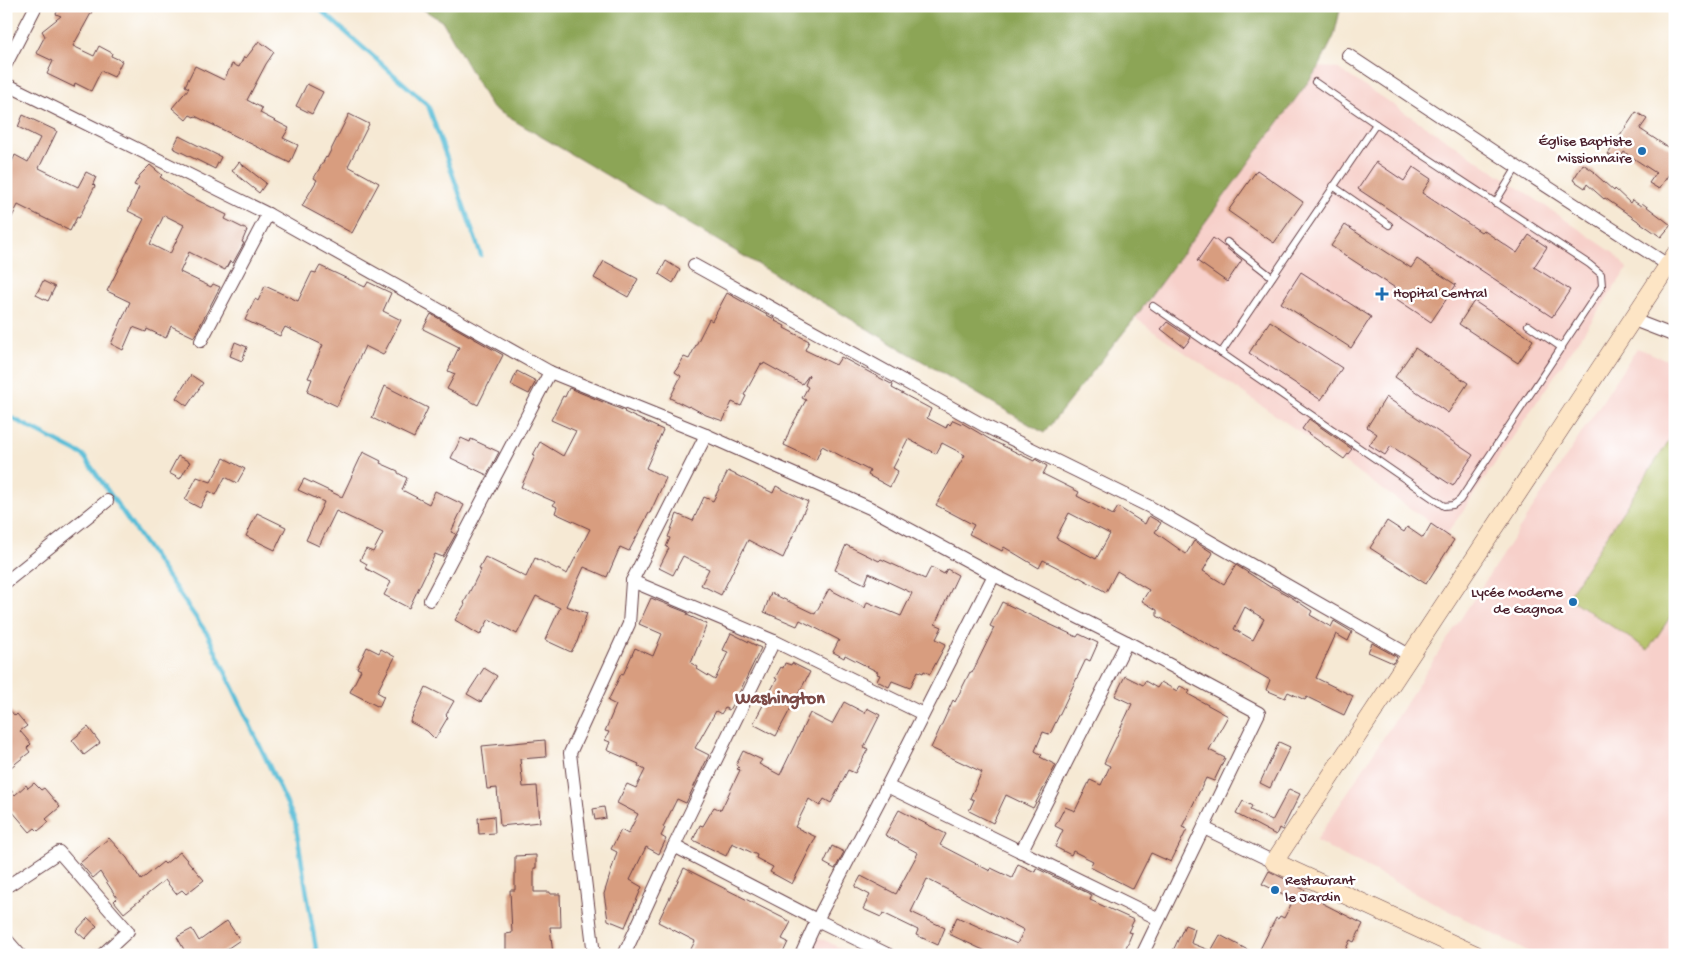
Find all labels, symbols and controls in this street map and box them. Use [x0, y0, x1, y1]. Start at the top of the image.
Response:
place label: Église Baptiste Missionnaire [1539, 133, 1632, 168]
marker: Église Baptiste Missionnaire [1636, 145, 1648, 157]
place label: Hopital Central [1393, 285, 1487, 303]
marker: Hopital Central [1375, 287, 1389, 301]
place label: Lycée Moderne de Gagnoa [1471, 584, 1564, 619]
marker: Lycée Moderne de Gagnoa [1567, 596, 1579, 608]
district label: Washington [734, 689, 825, 710]
place label: Restaurant le Jardin [1285, 872, 1356, 907]
marker: Restaurant le Jardin [1269, 884, 1281, 896]

